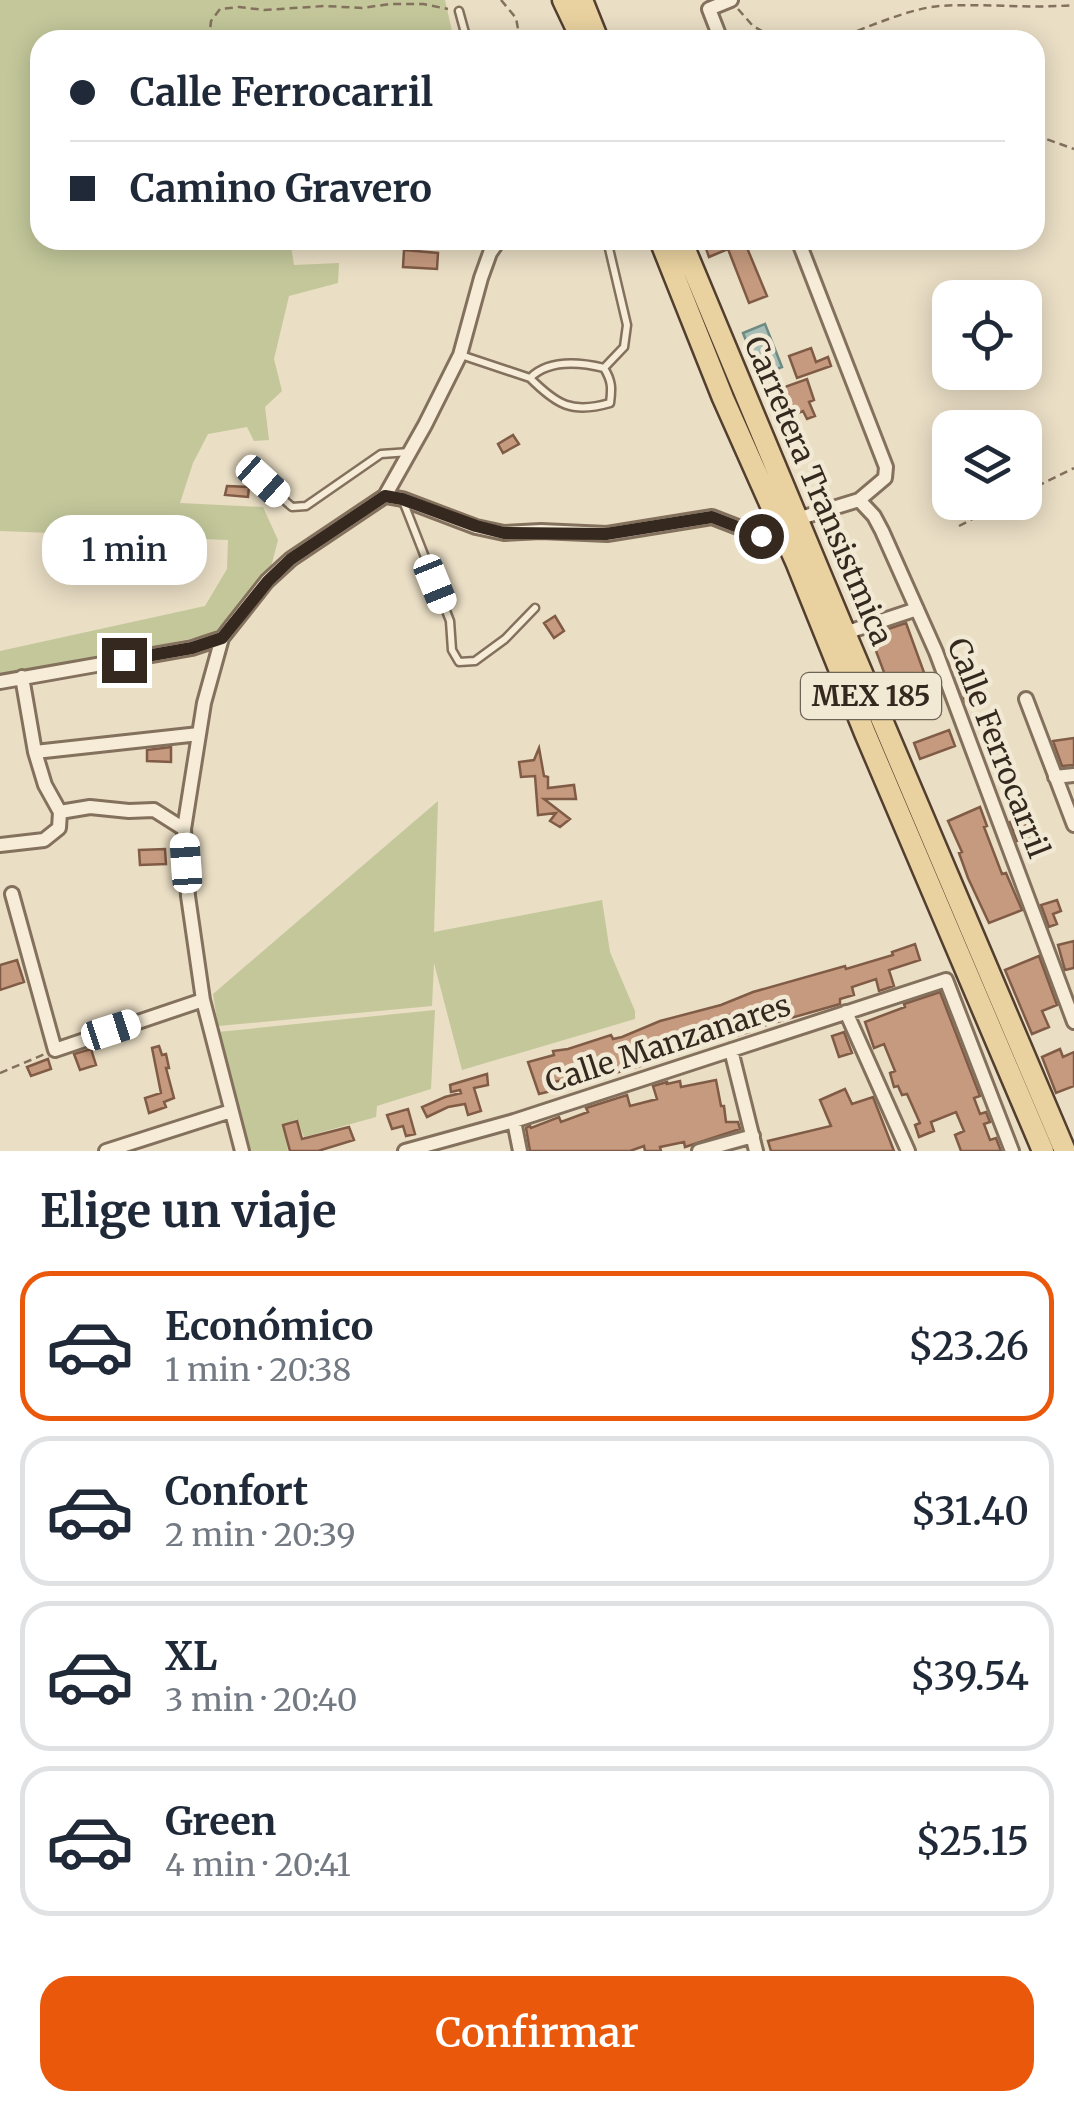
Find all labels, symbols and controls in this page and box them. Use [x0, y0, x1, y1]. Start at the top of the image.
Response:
text: Calle Ferrocarril [130, 69, 433, 116]
text: Camino Gravero [130, 165, 432, 212]
map controls [932, 280, 1042, 520]
button: locate [932, 280, 1042, 390]
street label: Carretera Transistmica [736, 330, 901, 651]
button: layers [932, 410, 1042, 520]
car [231, 450, 295, 512]
route start [739, 514, 784, 559]
callout: 1 min [42, 515, 206, 585]
text: 1 min [81, 530, 168, 570]
car [410, 551, 460, 617]
street label: Calle Ferrocarril [940, 632, 1058, 863]
route end [102, 638, 147, 683]
road number: MEX 185 [801, 673, 941, 719]
car [169, 832, 203, 894]
street label: Calle Manzanares [540, 986, 795, 1101]
car [78, 1006, 144, 1054]
text: Elige un viaje [40, 1183, 336, 1239]
icon: car [45, 1301, 135, 1391]
text: Económico [165, 1303, 373, 1350]
text: $23.26 [908, 1323, 1029, 1370]
text: 1 min · 20:38 [165, 1350, 351, 1390]
icon: car [45, 1466, 135, 1556]
text: Confort [165, 1468, 308, 1515]
text: $31.40 [911, 1488, 1029, 1535]
text: 2 min · 20:39 [165, 1515, 356, 1555]
icon: car [45, 1631, 135, 1721]
text: XL [165, 1633, 217, 1680]
text: $39.54 [910, 1653, 1029, 1700]
text: 3 min · 20:40 [165, 1680, 358, 1720]
icon: car [45, 1796, 135, 1886]
text: Green [165, 1798, 276, 1845]
text: $25.15 [916, 1818, 1029, 1865]
text: 4 min · 20:41 [165, 1845, 351, 1885]
button: Confirmar [40, 1976, 1034, 2091]

